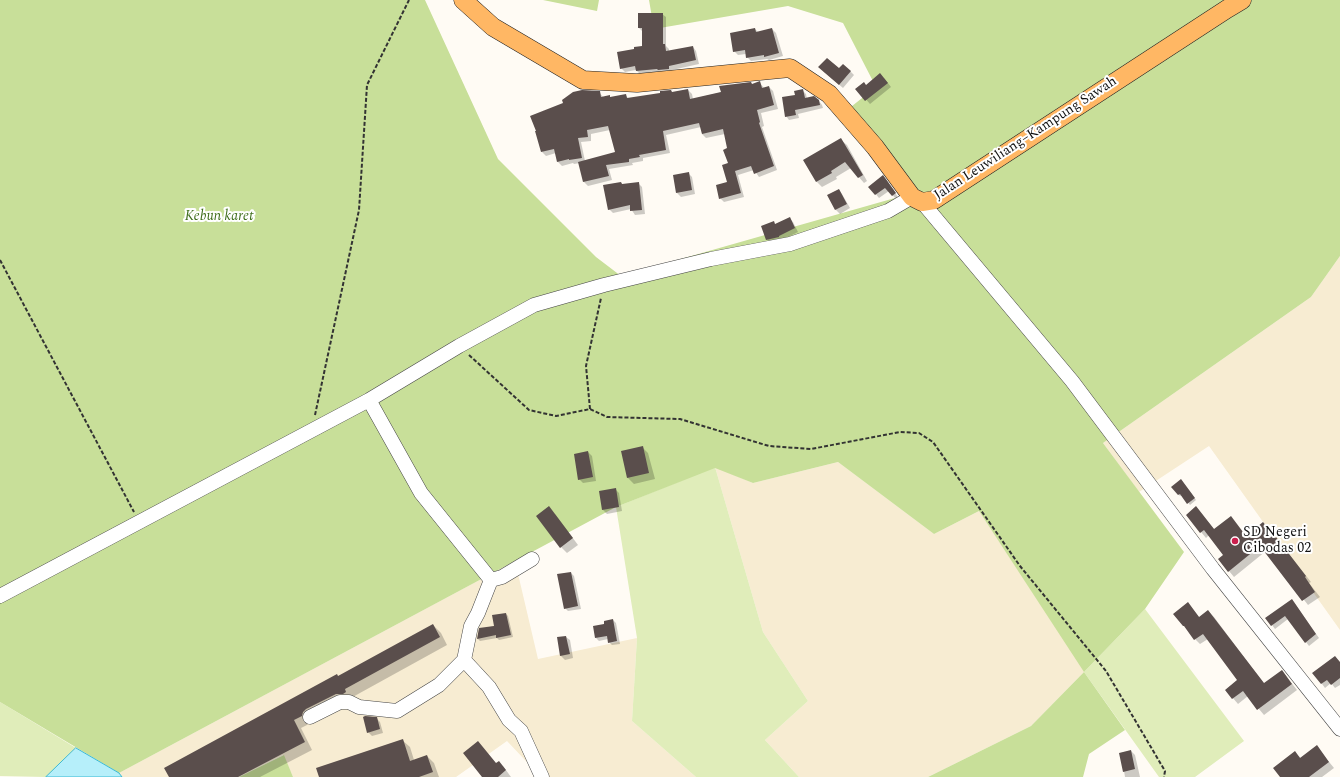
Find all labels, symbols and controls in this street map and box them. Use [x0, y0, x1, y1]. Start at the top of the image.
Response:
street label: Jalan Leuwiliang–Kampung Sawah [931, 74, 1121, 204]
park label: Kebun karet [185, 209, 253, 225]
place label: SD Negeri Cibodas 02 [1243, 525, 1311, 558]
marker: SD Negeri Cibodas 02 [1230, 536, 1240, 546]

